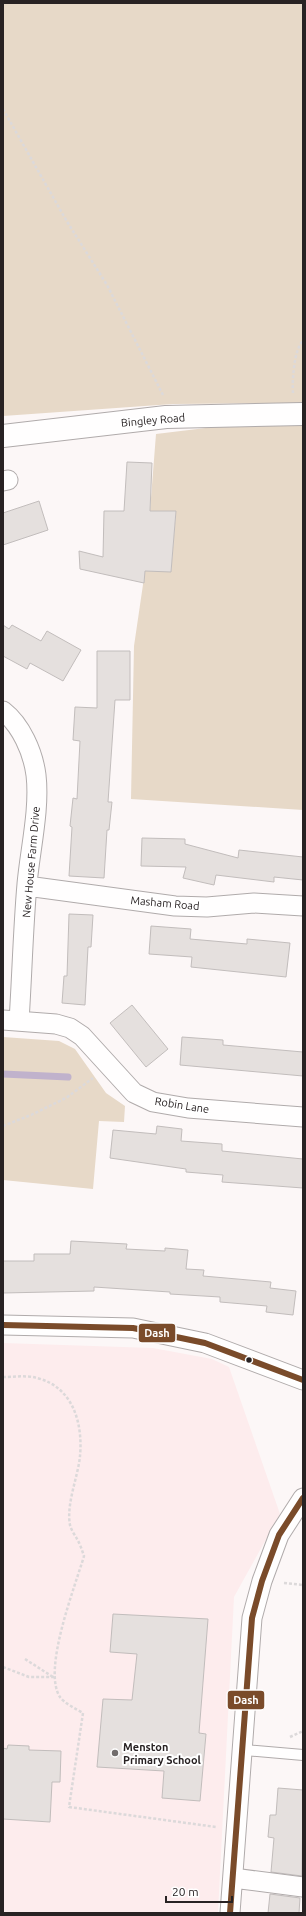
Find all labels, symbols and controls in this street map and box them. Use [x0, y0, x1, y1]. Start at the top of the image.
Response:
street label: Bingley Road [120, 411, 186, 429]
street label: New House Farm Drive [20, 806, 42, 918]
street label: Masham Road [130, 894, 200, 912]
street label: Robin Lane [154, 1095, 210, 1115]
line badge: Dash [138, 1323, 176, 1343]
text: Dash [144, 1327, 170, 1339]
unlabelled marker [244, 1355, 254, 1365]
line badge: Dash [227, 1690, 265, 1710]
text: Dash [233, 1694, 259, 1706]
place label: Menston Primary School [123, 1741, 202, 1766]
marker: Menston Primary School [110, 1748, 120, 1758]
scale bar [166, 1878, 232, 1904]
text: 20 m [172, 1885, 199, 1898]

